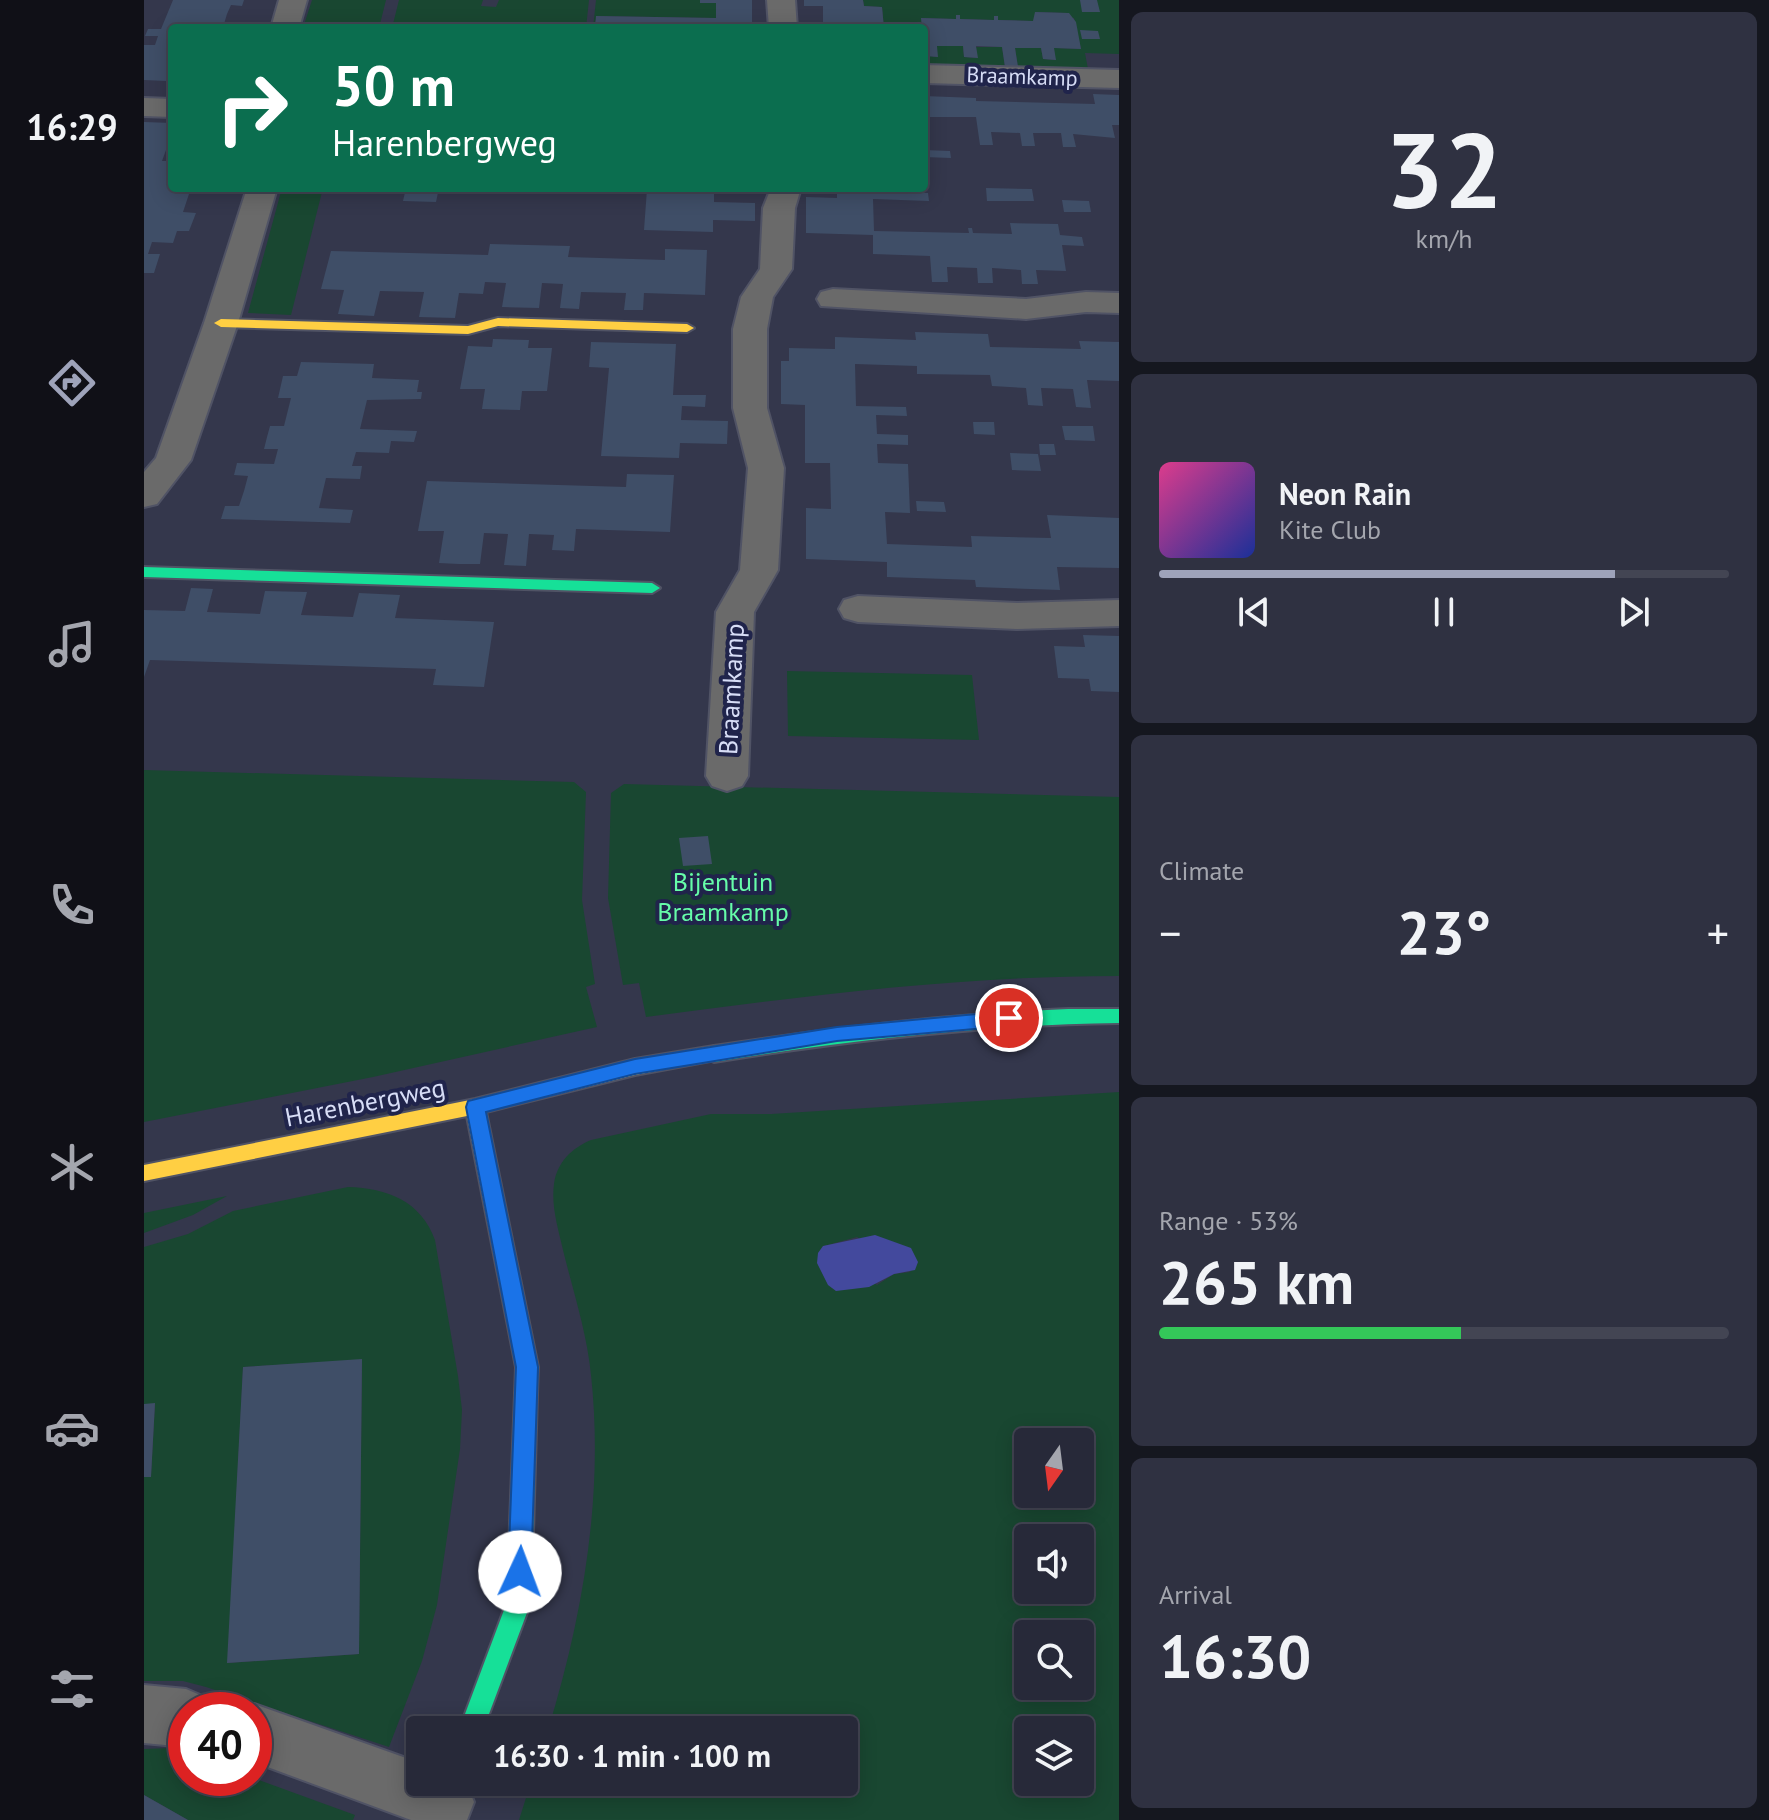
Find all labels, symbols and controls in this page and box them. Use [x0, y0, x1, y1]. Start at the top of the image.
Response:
text: 50 m [332, 49, 455, 121]
icon: right [200, 56, 304, 160]
street label: Braamkamp [966, 60, 1078, 92]
text: 32 [1385, 102, 1503, 237]
text: 16:29 [26, 103, 118, 150]
text: Harenbergweg [332, 119, 557, 166]
text: km/h [1416, 222, 1473, 255]
icon: directions [44, 355, 100, 411]
text: Neon Rain [1279, 474, 1411, 513]
text: Kite Club [1279, 513, 1381, 546]
icon: previous [1232, 590, 1276, 634]
icon: pause [1422, 590, 1466, 634]
icon: next [1612, 590, 1656, 634]
icon: music [44, 616, 100, 672]
street label: Braamkamp [711, 622, 751, 756]
text: Climate [1159, 854, 1244, 887]
park label: Bijentuin Braamkamp [657, 865, 789, 928]
icon: phone [44, 877, 100, 933]
text: 23° [1397, 893, 1491, 971]
text: − [1159, 904, 1181, 961]
text: + [1707, 904, 1729, 961]
pin [975, 984, 1043, 1052]
icon: arrive [987, 996, 1031, 1040]
street label: Harenbergweg [282, 1070, 448, 1134]
icon: climate [44, 1139, 100, 1195]
text: Range · 53% [1159, 1204, 1298, 1237]
text: 265 km [1159, 1243, 1354, 1321]
icon: car [44, 1400, 100, 1456]
north arrow [1014, 1428, 1094, 1508]
map controls [1014, 1428, 1094, 1796]
button: sound [1014, 1524, 1094, 1604]
position arrow [478, 1530, 562, 1614]
text: Arrival [1159, 1578, 1232, 1611]
text: 16:30 [1159, 1617, 1311, 1695]
button: search [1014, 1620, 1094, 1700]
icon: filters [44, 1661, 100, 1717]
speed limit sign: 40 [168, 1692, 272, 1796]
button: layers [1014, 1716, 1094, 1796]
text: 16:30 · 1 min · 100 m [493, 1736, 771, 1775]

